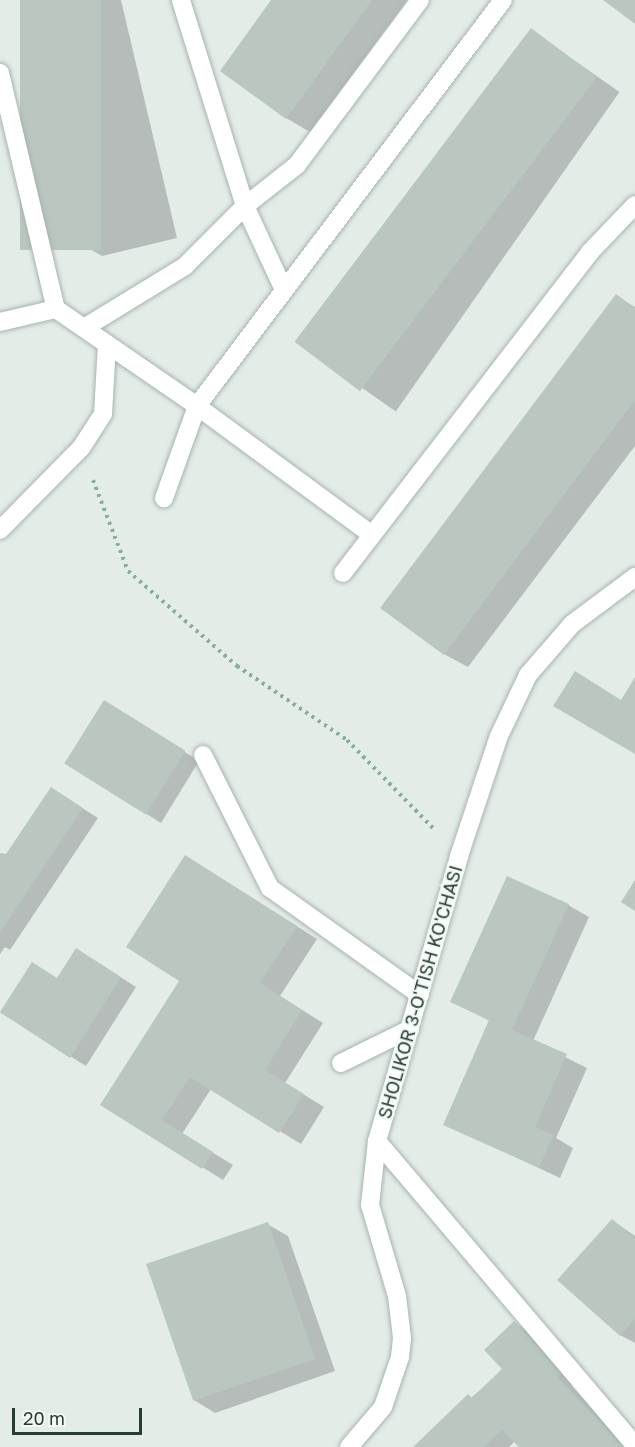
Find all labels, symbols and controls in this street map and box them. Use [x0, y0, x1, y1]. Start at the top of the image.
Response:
street label: SHOLIKOR 3-O'TISH KO'CHASI [373, 863, 467, 1121]
scale bar [15, 1396, 146, 1434]
text: 20 m [23, 1407, 65, 1429]

